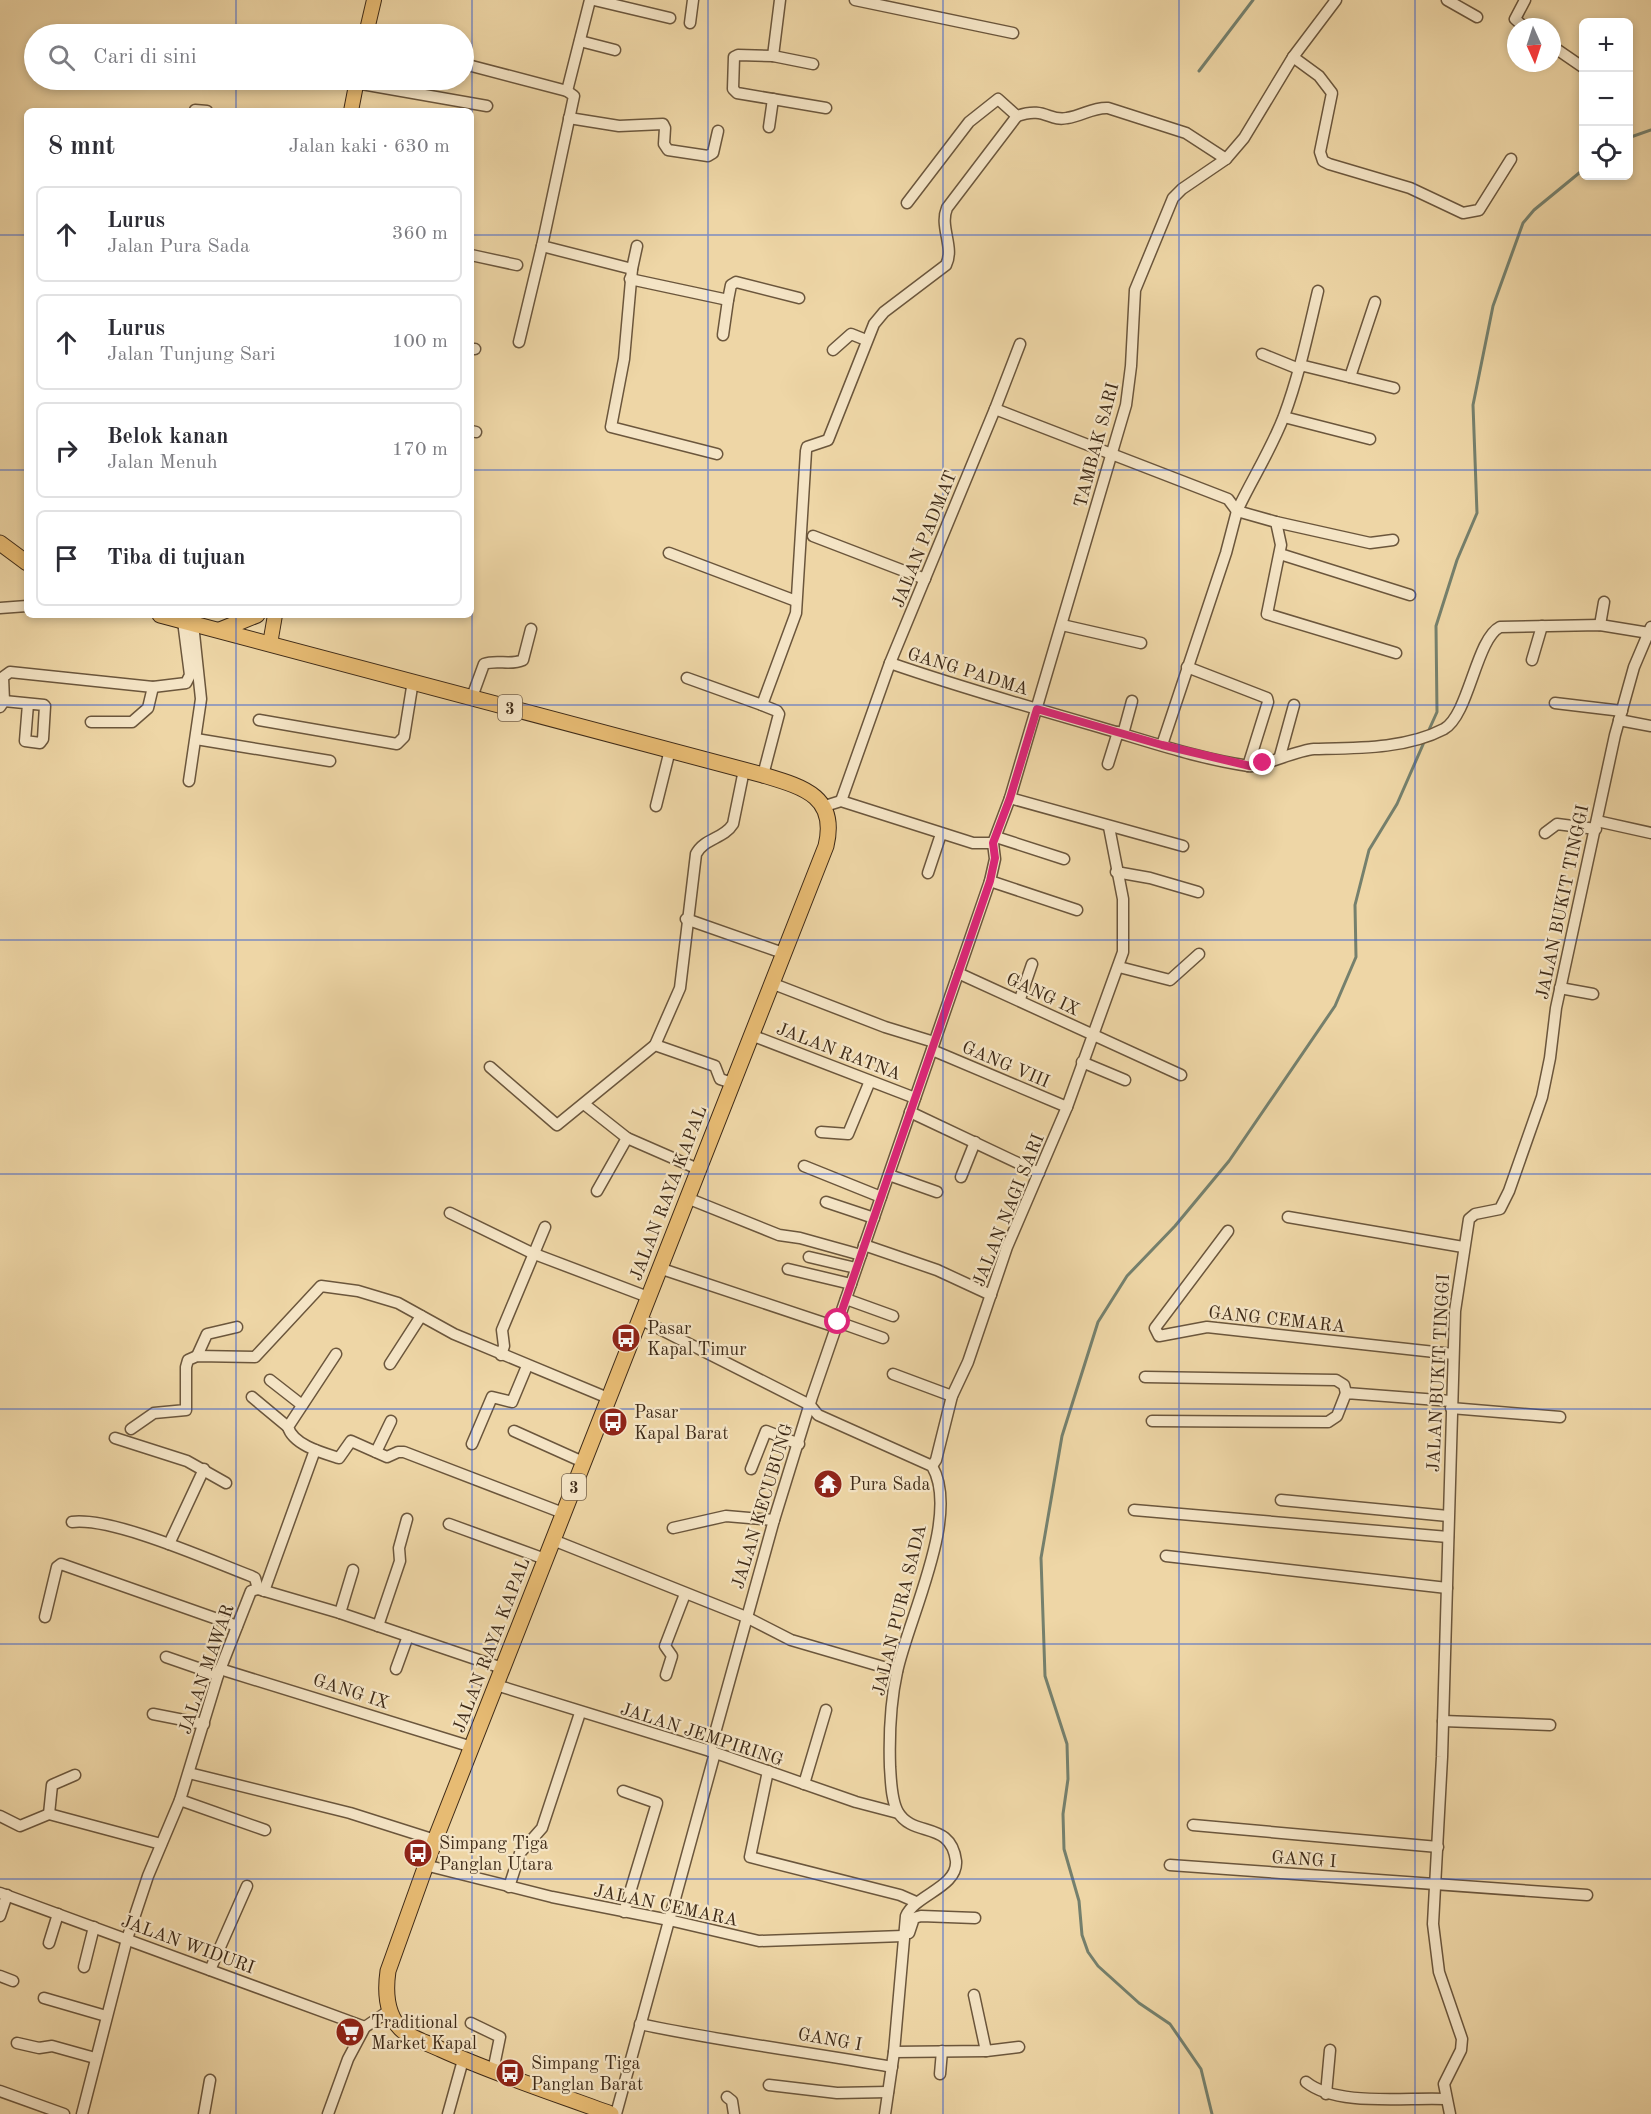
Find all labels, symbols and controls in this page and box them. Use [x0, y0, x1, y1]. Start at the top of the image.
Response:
north arrow [1507, 18, 1561, 72]
map controls [1579, 18, 1633, 180]
button: + [1579, 18, 1633, 72]
search box [24, 24, 474, 90]
icon: search [45, 41, 78, 74]
text: Cari di sini [93, 46, 197, 68]
button: − [1579, 72, 1633, 126]
button: locate [1579, 126, 1633, 180]
text: 8 mnt [48, 134, 115, 160]
text: Jalan kaki · 630 m [288, 137, 450, 157]
text: Lurus [107, 210, 165, 232]
icon: ahead [50, 218, 83, 251]
text: 360 m [392, 224, 448, 244]
text: Jalan Pura Sada [107, 237, 250, 257]
text: Lurus [107, 318, 165, 340]
icon: ahead [50, 326, 83, 359]
text: 100 m [392, 332, 448, 352]
text: Jalan Tunjung Sari [107, 345, 275, 365]
street label: TAMBAK SARI [1072, 381, 1122, 510]
text: Belok kanan [107, 426, 229, 448]
icon: right [50, 434, 83, 467]
text: 170 m [392, 440, 448, 460]
text: Jalan Menuh [107, 453, 218, 473]
street label: JALAN PADMAT [889, 468, 961, 610]
icon: arrive [50, 542, 83, 575]
text: Tiba di tujuan [107, 547, 245, 569]
street label: GANG PADMA [905, 645, 1031, 699]
road number: 3 [498, 695, 522, 721]
route end [1249, 749, 1275, 775]
street label: JALAN BUKIT TINGGI [1534, 803, 1592, 1001]
street label: GANG IX [1003, 970, 1082, 1020]
street label: JALAN RATNA [774, 1020, 904, 1084]
street label: GANG VIII [959, 1038, 1052, 1091]
street label: JALAN RAYA KAPAL [627, 1104, 711, 1283]
street label: JALAN NAGI SARI [970, 1132, 1048, 1289]
street label: JALAN BUKIT TINGGI [1425, 1273, 1453, 1473]
street label: GANG CEMARA [1207, 1304, 1347, 1336]
route start [824, 1308, 850, 1334]
place label: Pasar Kapal Timur [647, 1320, 747, 1359]
bus stop icon: Pasar Kapal Timur [610, 1322, 642, 1354]
place label: Pasar Kapal Barat [634, 1404, 729, 1443]
bus stop icon: Pasar Kapal Barat [597, 1406, 629, 1438]
street label: JALAN KECUBUNG [729, 1421, 797, 1591]
temple icon: Pura Sada [812, 1468, 844, 1500]
road number: 3 [562, 1474, 586, 1500]
place label: Pura Sada [849, 1476, 931, 1494]
street label: JALAN PURA SADA [870, 1523, 930, 1698]
street label: JALAN RAYA KAPAL [450, 1556, 534, 1735]
street label: JALAN MAWAR [176, 1602, 238, 1737]
street label: GANG IX [311, 1671, 391, 1713]
street label: JALAN JEMPIRING [618, 1700, 786, 1770]
place label: Simpang Tiga Panglan Utara [439, 1835, 553, 1874]
bus stop icon: Simpang Tiga Panglan Utara [402, 1837, 434, 1869]
street label: GANG I [1271, 1849, 1337, 1871]
street label: JALAN CEMARA [592, 1882, 740, 1930]
street label: JALAN WIDURI [119, 1912, 257, 1977]
place label: Traditional Market Kapal [371, 2014, 477, 2053]
supermarket icon: Traditional Market Kapal [334, 2016, 366, 2048]
street label: GANG I [796, 2025, 863, 2054]
place label: Simpang Tiga Panglan Barat [531, 2055, 643, 2094]
bus stop icon: Simpang Tiga Panglan Barat [494, 2057, 526, 2089]

